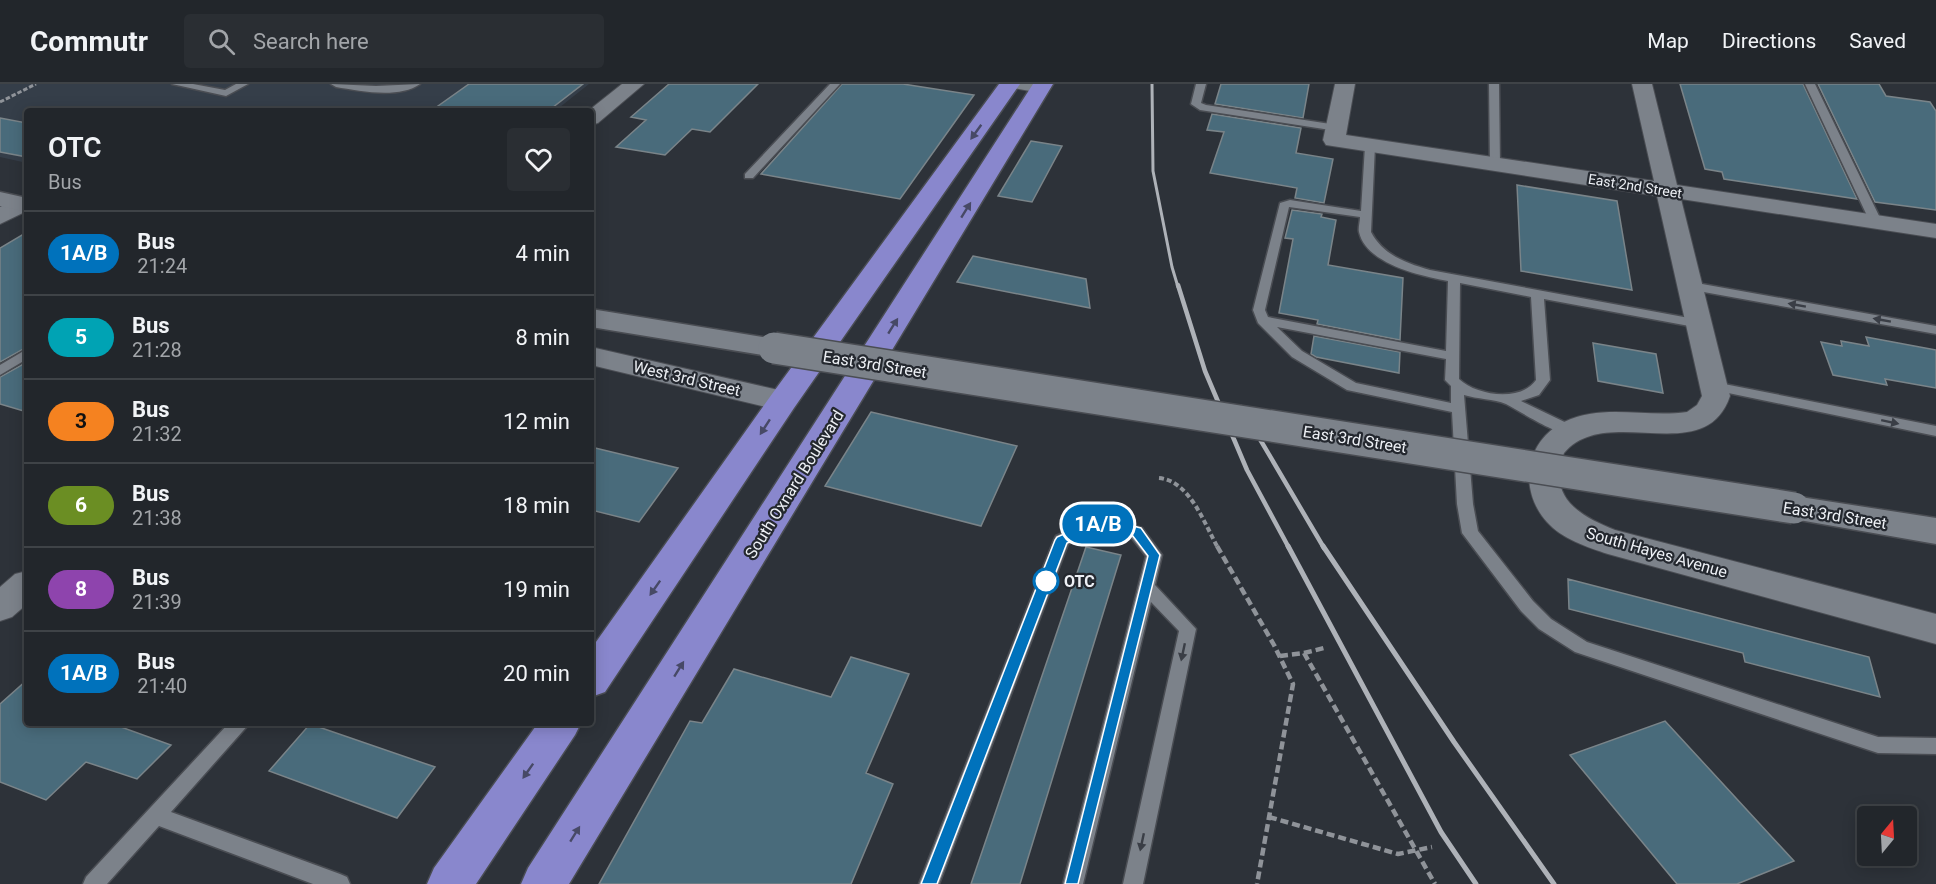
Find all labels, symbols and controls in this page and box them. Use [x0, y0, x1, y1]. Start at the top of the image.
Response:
search box [184, 14, 604, 68]
text: Commutr [30, 25, 148, 58]
icon: search [205, 25, 238, 58]
text: Search here [253, 29, 369, 54]
text: Map [1647, 29, 1689, 53]
text: Directions [1722, 29, 1816, 53]
text: Saved [1849, 29, 1906, 53]
one-way arrow [970, 123, 982, 139]
button: heart [507, 128, 570, 191]
text: OTC [48, 131, 102, 164]
text: Bus [48, 170, 82, 194]
street label: East 2nd Street [1587, 171, 1683, 201]
one-way arrow [960, 202, 971, 218]
text: Bus [137, 229, 175, 254]
text: 1A/B [60, 241, 107, 265]
text: 4 min [515, 241, 570, 266]
text: 21:24 [137, 254, 187, 278]
one-way arrow [1787, 300, 1806, 309]
text: Bus [132, 313, 170, 338]
one-way arrow [1872, 315, 1891, 324]
one-way arrow [888, 318, 899, 334]
text: 5 [75, 325, 87, 349]
text: 8 min [515, 325, 570, 350]
text: 21:28 [132, 338, 182, 362]
street label: East 3rd Street [822, 347, 928, 382]
street label: West 3rd Street [631, 357, 742, 400]
text: Bus [132, 397, 170, 422]
street label: South Oxnard Boulevard [741, 407, 848, 562]
text: 3 [75, 409, 87, 433]
text: 12 min [503, 409, 570, 434]
one-way arrow [1881, 418, 1900, 427]
one-way arrow [760, 419, 771, 435]
text: 21:32 [132, 422, 182, 446]
street label: East 3rd Street [1302, 422, 1408, 457]
text: Bus [132, 481, 170, 506]
text: 6 [75, 493, 87, 517]
text: 18 min [503, 493, 570, 518]
street label: East 3rd Street [1782, 498, 1888, 533]
line badge: 1A/B [1056, 504, 1140, 544]
text: 21:38 [132, 506, 182, 530]
text: 1A/B [1074, 512, 1122, 536]
street label: South Hayes Avenue [1584, 523, 1730, 582]
text: Bus [132, 565, 170, 590]
marker: OTC [1033, 568, 1059, 594]
place label: OTC [1064, 572, 1095, 591]
text: 8 [75, 577, 87, 601]
text: 19 min [503, 577, 570, 602]
one-way arrow [649, 579, 661, 595]
text: 21:39 [132, 590, 182, 614]
one-way arrow [1178, 642, 1187, 661]
text: Bus [137, 649, 175, 674]
text: 1A/B [60, 661, 107, 685]
text: 20 min [503, 661, 570, 686]
one-way arrow [673, 661, 684, 677]
text: 21:40 [137, 674, 187, 698]
one-way arrow [523, 763, 534, 779]
north arrow [1857, 806, 1917, 866]
map controls [1857, 806, 1917, 866]
one-way arrow [570, 826, 581, 843]
one-way arrow [1137, 833, 1146, 852]

